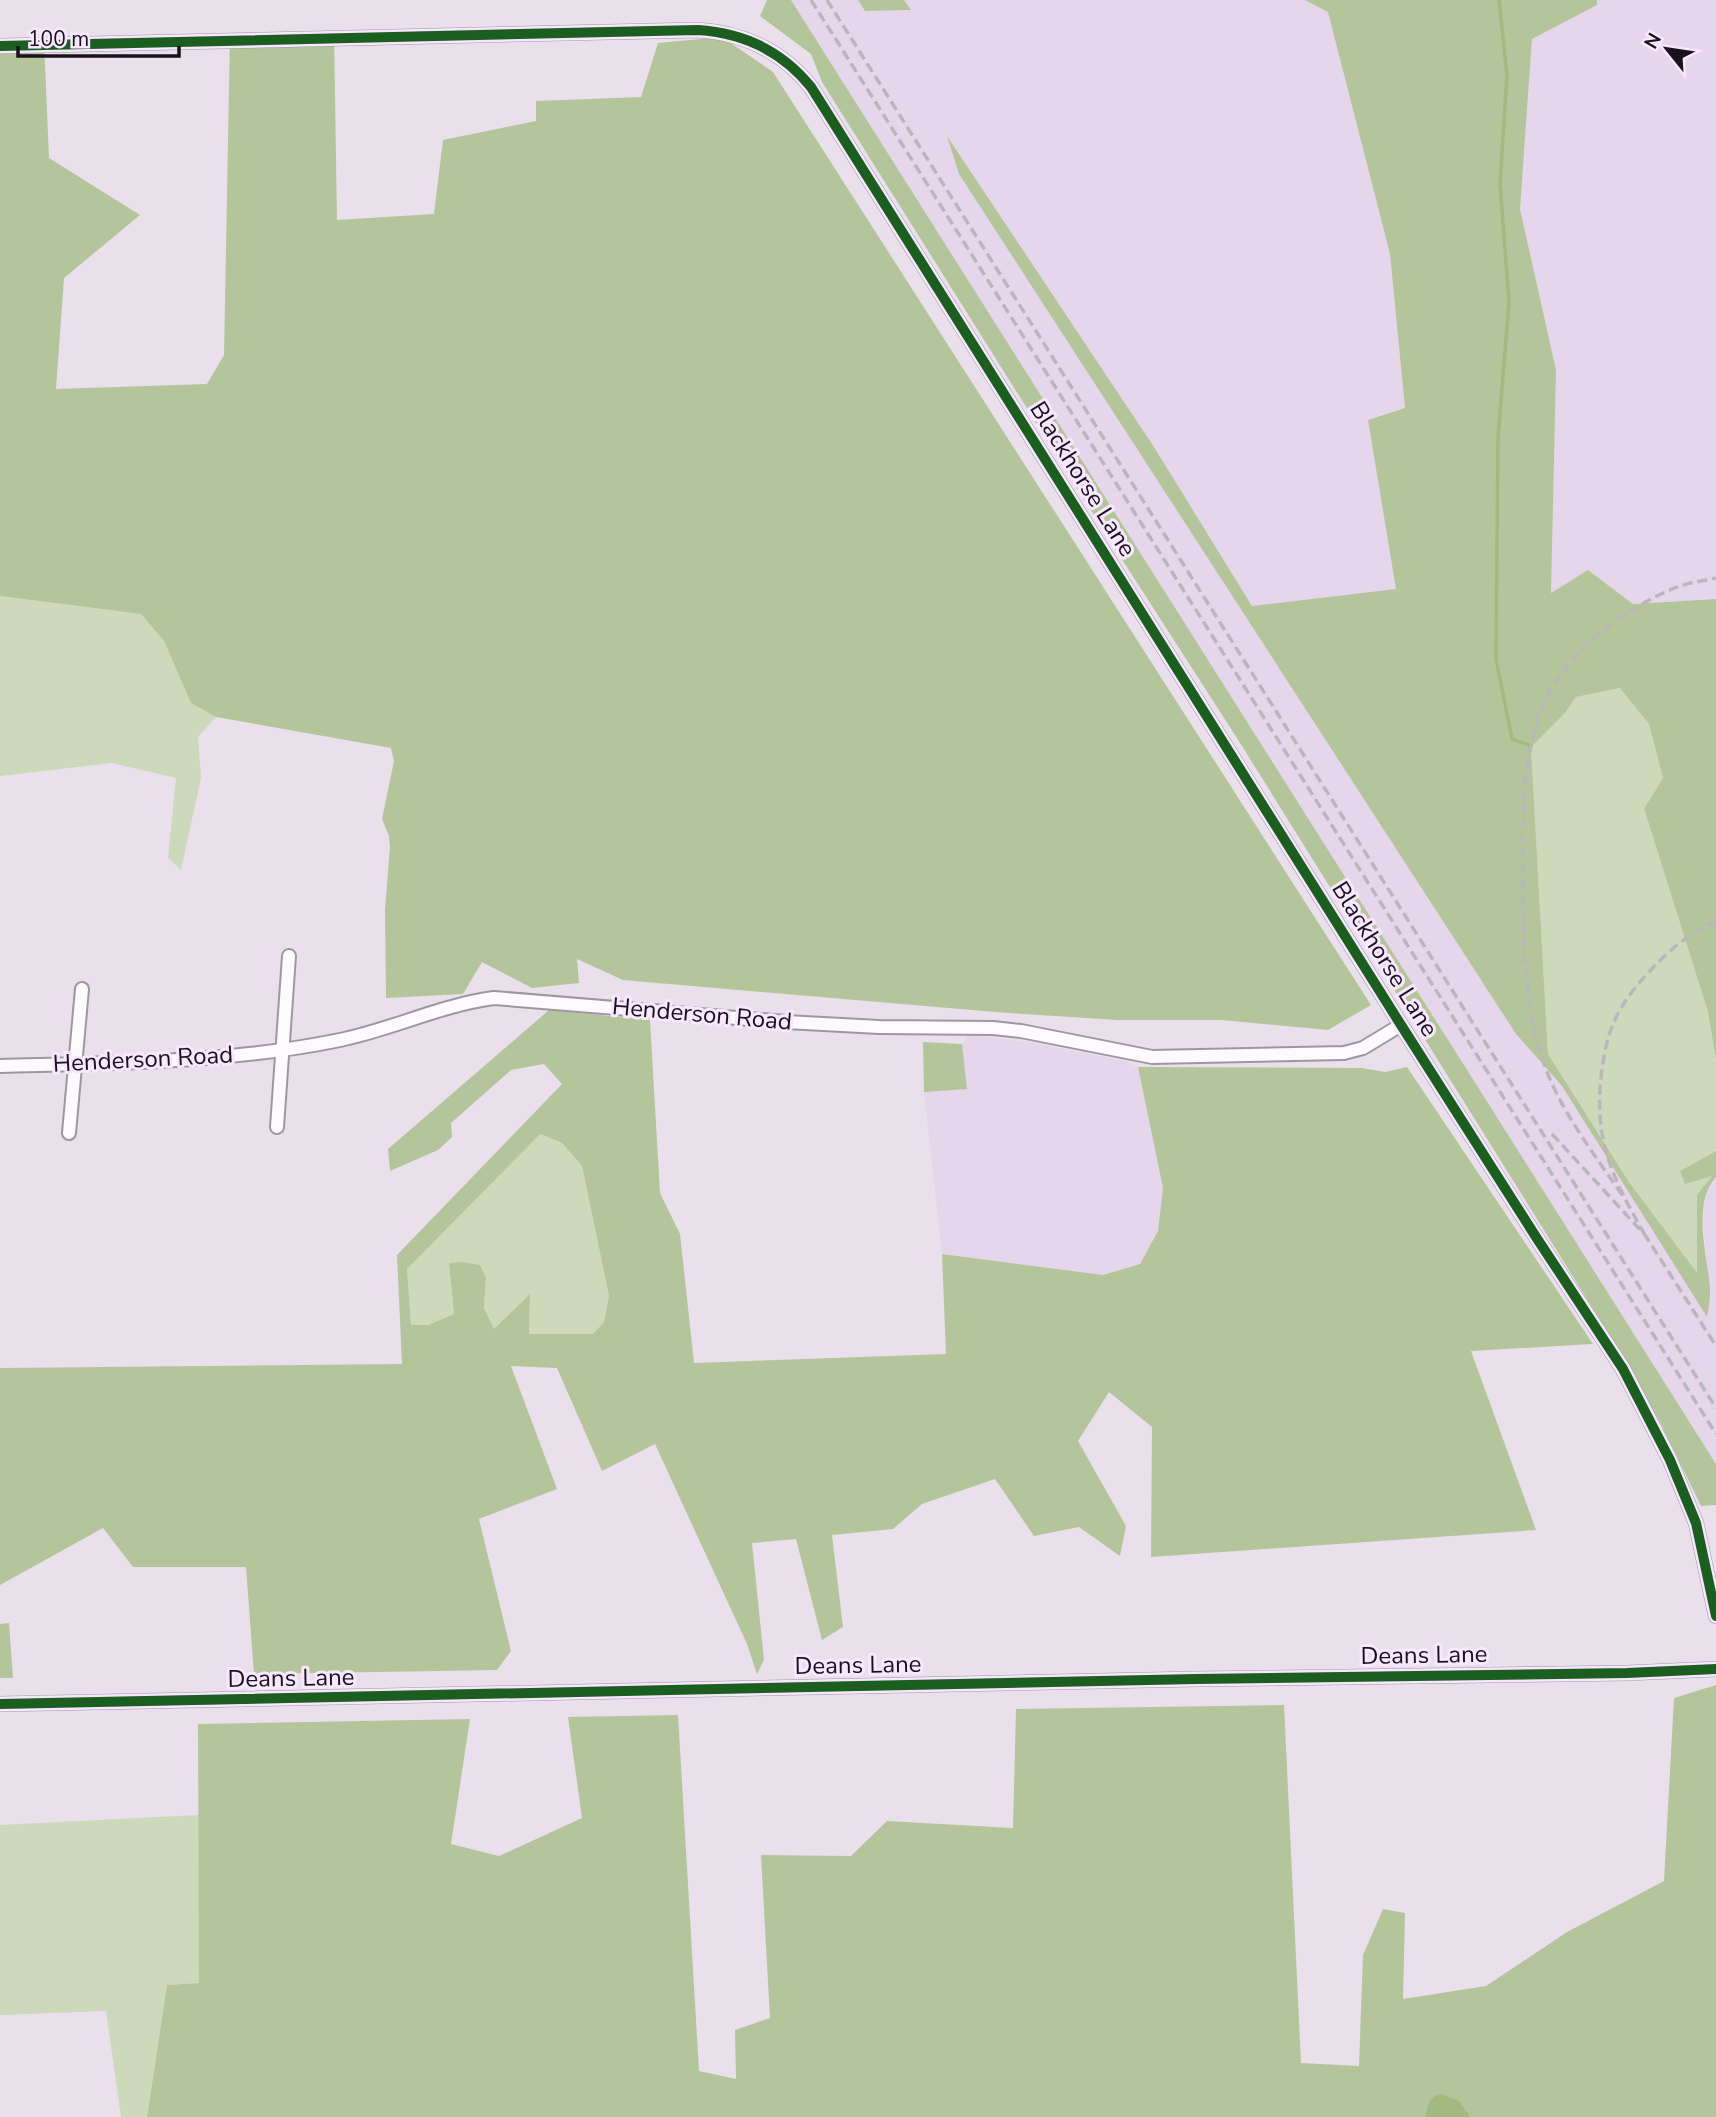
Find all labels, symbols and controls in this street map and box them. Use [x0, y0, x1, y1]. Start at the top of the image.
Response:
scale bar [18, 14, 178, 58]
north arrow [1632, 14, 1702, 84]
text: 100 m [28, 25, 89, 53]
text: N [1638, 28, 1668, 54]
street label: Blackhorse Lane [1022, 395, 1144, 563]
street label: Blackhorse Lane [1324, 875, 1446, 1043]
street label: Henderson Road [611, 990, 793, 1038]
street label: Henderson Road [52, 1038, 234, 1080]
street label: Deans Lane [1360, 1638, 1488, 1672]
street label: Deans Lane [794, 1648, 922, 1682]
street label: Deans Lane [227, 1661, 355, 1695]

